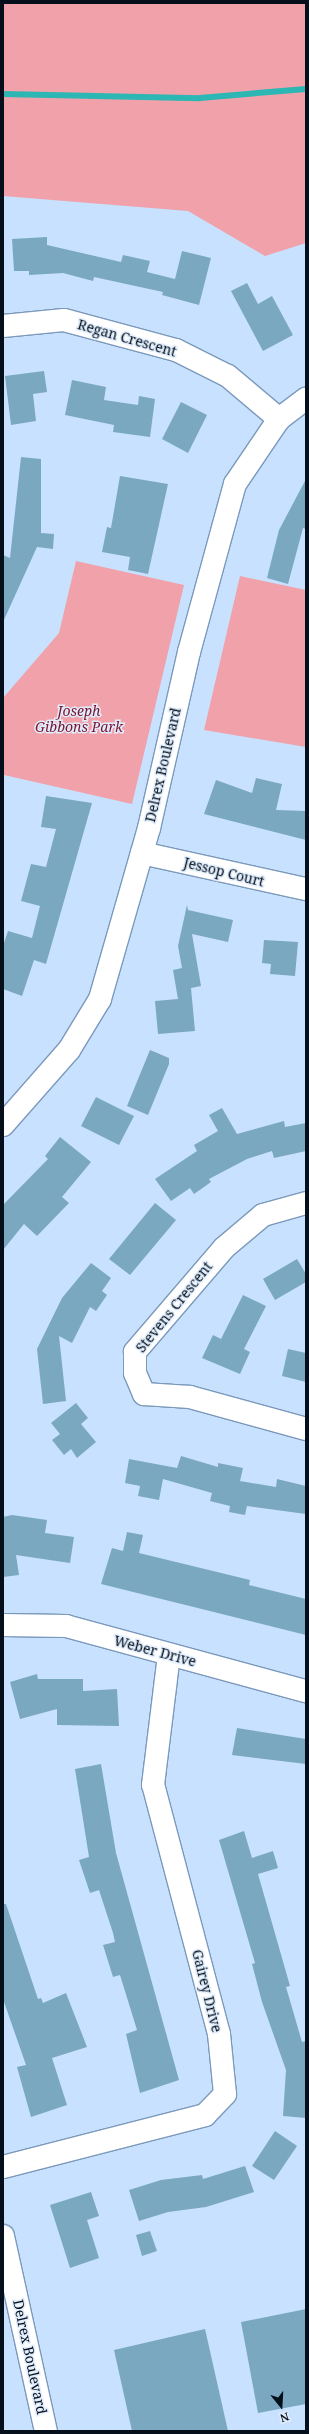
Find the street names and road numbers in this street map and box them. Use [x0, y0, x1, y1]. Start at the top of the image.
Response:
street label: Regan Crescent [76, 316, 178, 360]
street label: Delrex Boulevard [142, 706, 184, 824]
street label: Jessop Court [182, 854, 266, 890]
street label: Stevens Crescent [132, 1258, 216, 1356]
street label: Weber Drive [112, 1632, 198, 1670]
street label: Gairey Drive [189, 1948, 225, 2034]
street label: Delrex Boulevard [10, 2298, 50, 2416]

